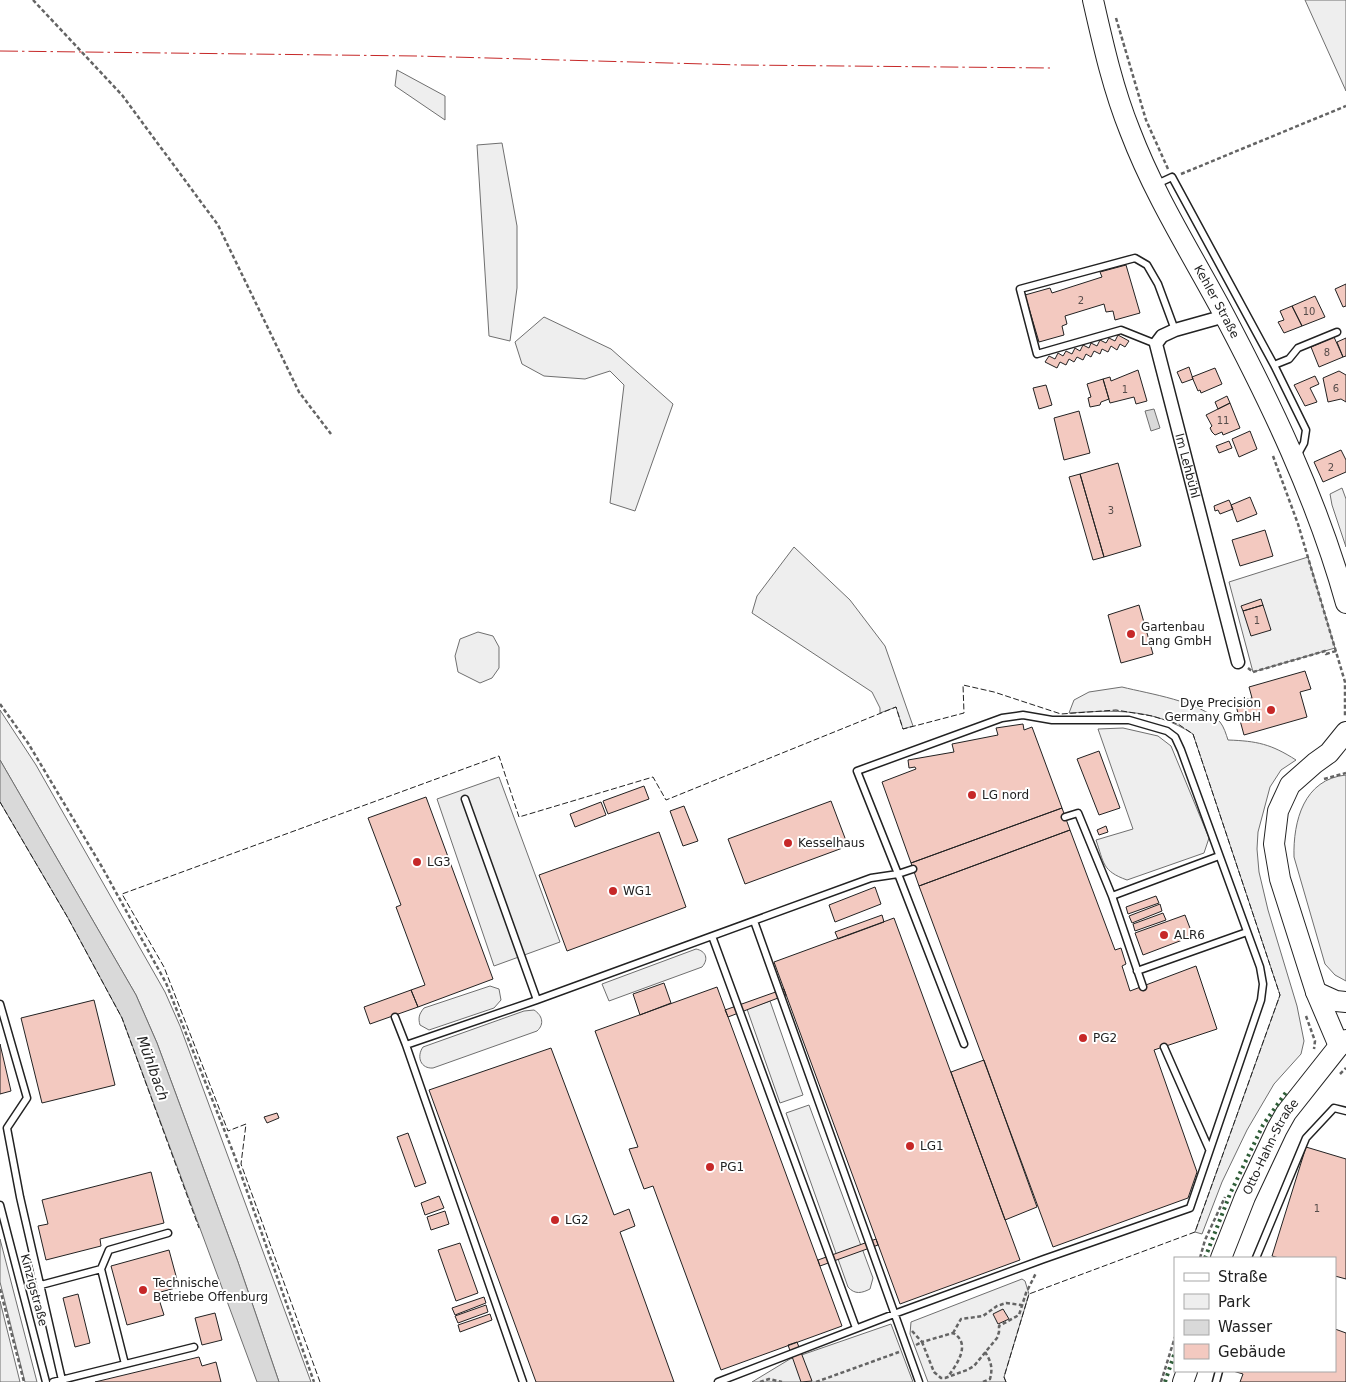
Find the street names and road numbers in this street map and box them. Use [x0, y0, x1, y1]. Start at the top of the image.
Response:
street label: Kehler Straße [1191, 263, 1242, 341]
street label: Im Lehbühl [1172, 432, 1203, 500]
street label: Otto-Hahn-Straße [1240, 1096, 1301, 1197]
street label: Kinzigstraße [18, 1252, 50, 1328]

